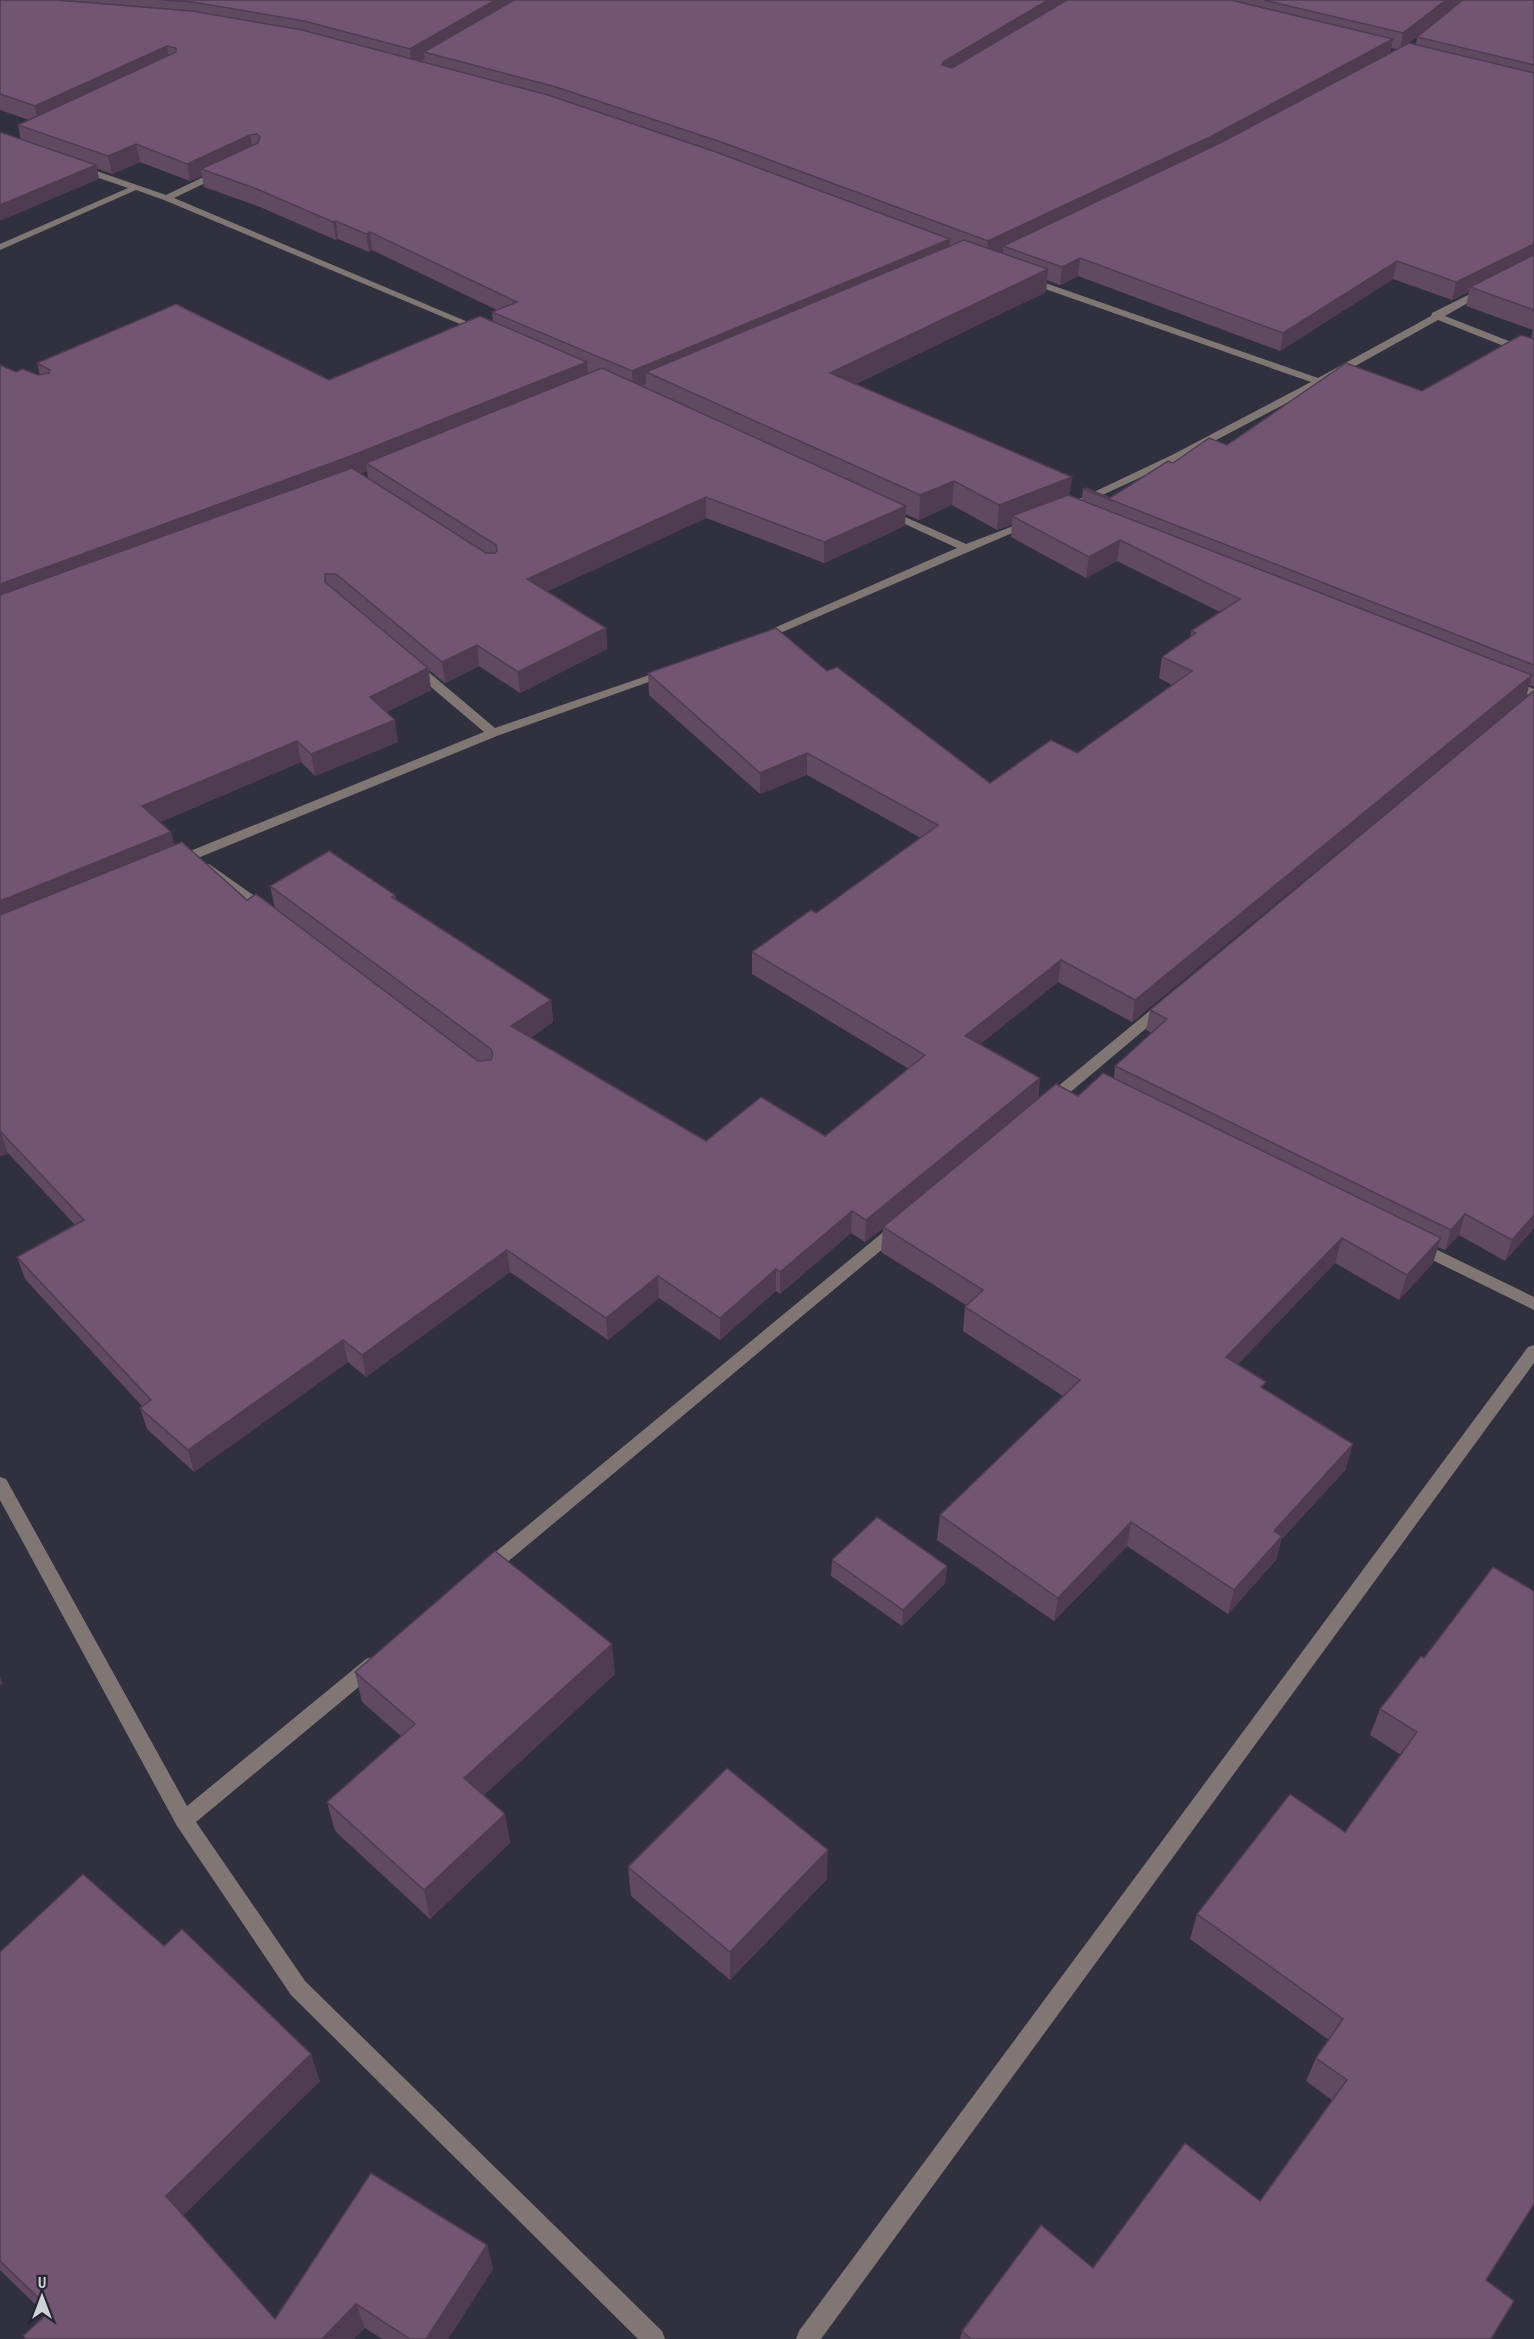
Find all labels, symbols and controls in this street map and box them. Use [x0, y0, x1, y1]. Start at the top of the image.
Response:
north arrow [12, 2267, 72, 2327]
text: U [38, 2272, 46, 2292]

